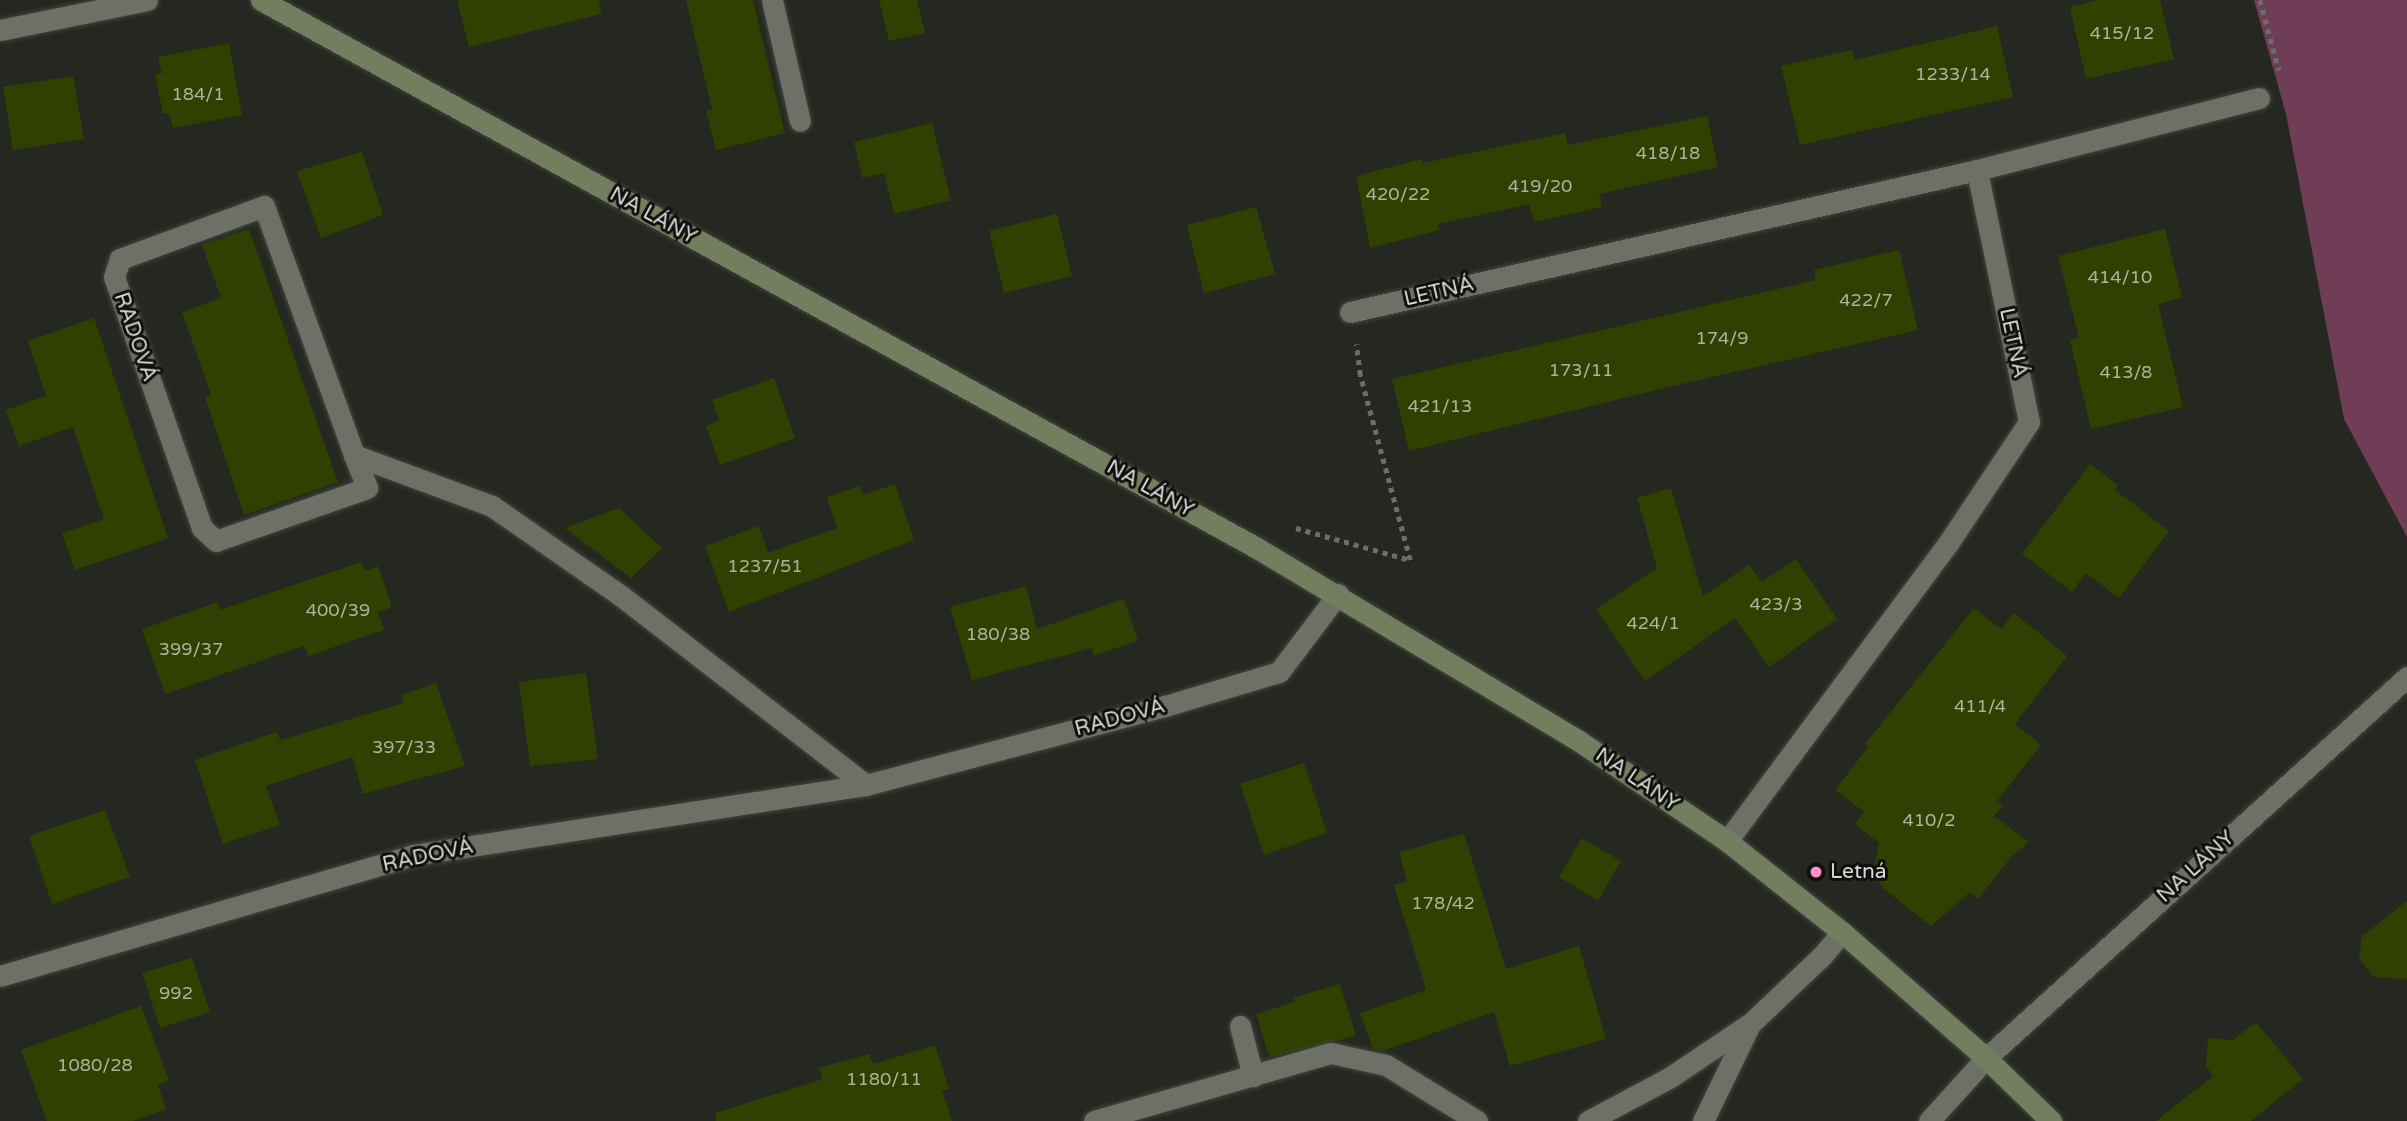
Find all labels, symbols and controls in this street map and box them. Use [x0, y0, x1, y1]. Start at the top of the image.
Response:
house number: 415/12 [2090, 22, 2154, 44]
house number: 1233/14 [1915, 63, 1991, 85]
house number: 184/1 [171, 83, 225, 105]
house number: 418/18 [1636, 142, 1700, 164]
house number: 419/20 [1508, 175, 1572, 197]
street label: NA LÁNY [605, 182, 701, 250]
house number: 420/22 [1366, 183, 1430, 205]
house number: 414/10 [2088, 266, 2152, 288]
street label: LETNÁ [1402, 272, 1476, 312]
street label: RADOVÁ [108, 289, 162, 385]
house number: 422/7 [1839, 289, 1893, 311]
street label: LETNÁ [1993, 306, 2033, 380]
house number: 174/9 [1695, 327, 1749, 349]
house number: 173/11 [1549, 359, 1613, 381]
house number: 413/8 [2100, 361, 2152, 383]
house number: 421/13 [1408, 395, 1472, 417]
street label: NA LÁNY [1102, 455, 1198, 523]
house number: 1237/51 [727, 555, 803, 577]
house number: 423/3 [1749, 593, 1803, 615]
house number: 400/39 [306, 599, 370, 621]
house number: 424/1 [1626, 612, 1680, 634]
house number: 180/38 [966, 623, 1030, 645]
house number: 399/37 [159, 638, 223, 660]
street label: RADOVÁ [1072, 694, 1168, 742]
house number: 411/4 [1954, 695, 2006, 717]
house number: 397/33 [372, 736, 436, 758]
street label: NA LÁNY [1590, 743, 1684, 817]
house number: 410/2 [1902, 809, 1956, 831]
street label: NA LÁNY [2152, 826, 2240, 908]
street label: RADOVÁ [380, 834, 476, 878]
place label: Letná [1830, 859, 1887, 885]
marker: Letná [1808, 864, 1824, 880]
house number: 178/42 [1411, 892, 1475, 914]
house number: 992 [159, 982, 193, 1004]
house number: 1080/28 [57, 1054, 133, 1076]
house number: 1180/11 [846, 1068, 922, 1090]

